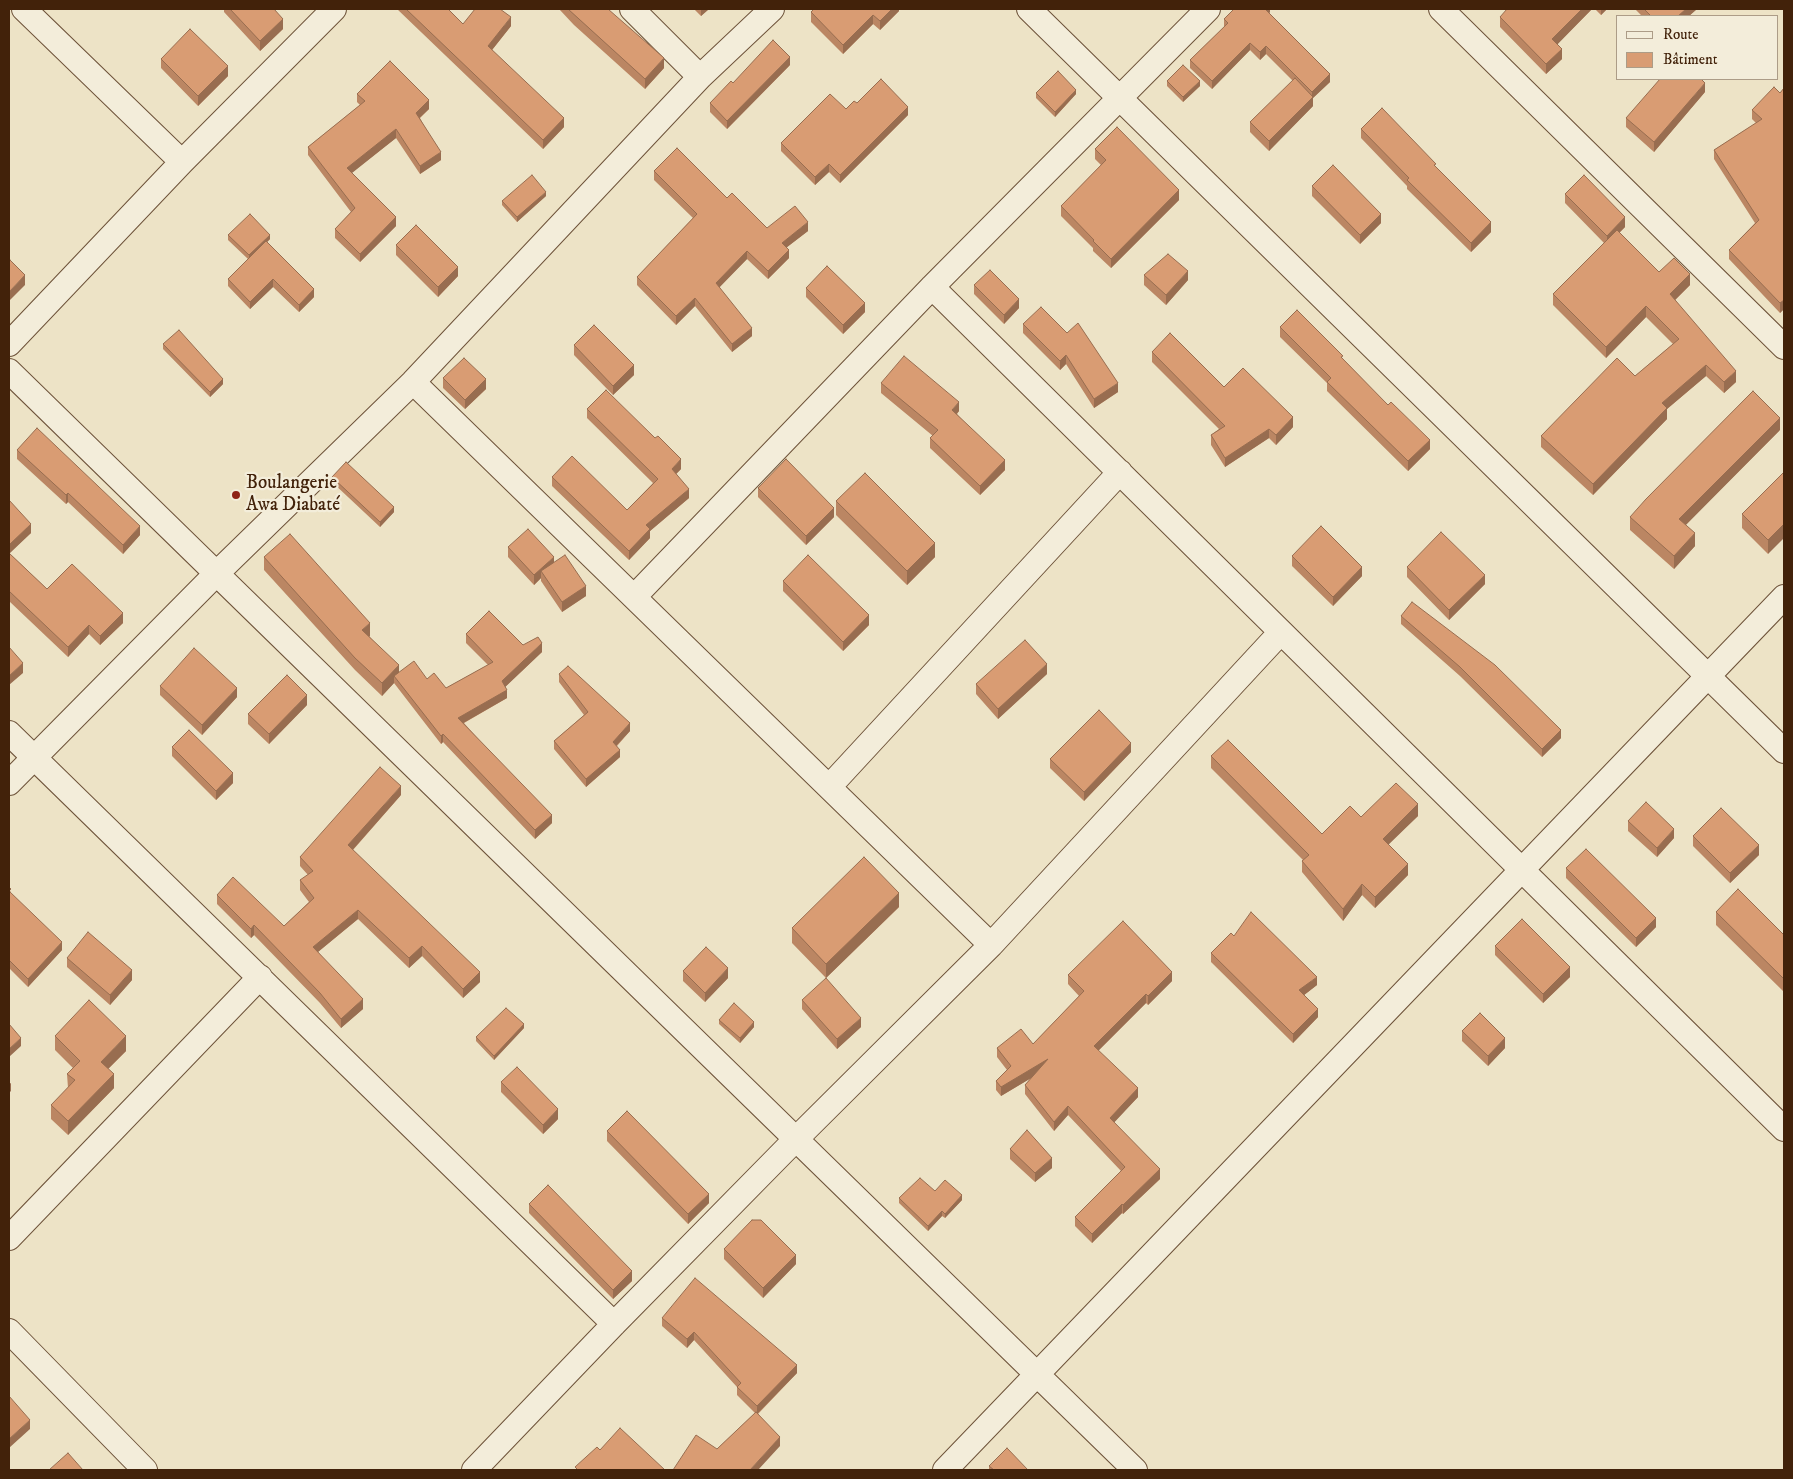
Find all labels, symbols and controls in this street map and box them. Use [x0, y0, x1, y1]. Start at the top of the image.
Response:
legend [1616, 15, 1778, 80]
text: Route [1663, 25, 1698, 44]
text: Bâtiment [1663, 50, 1718, 69]
place label: Boulangerie Awa Diabaté [246, 473, 340, 517]
marker: Boulangerie Awa Diabaté [230, 489, 242, 501]

